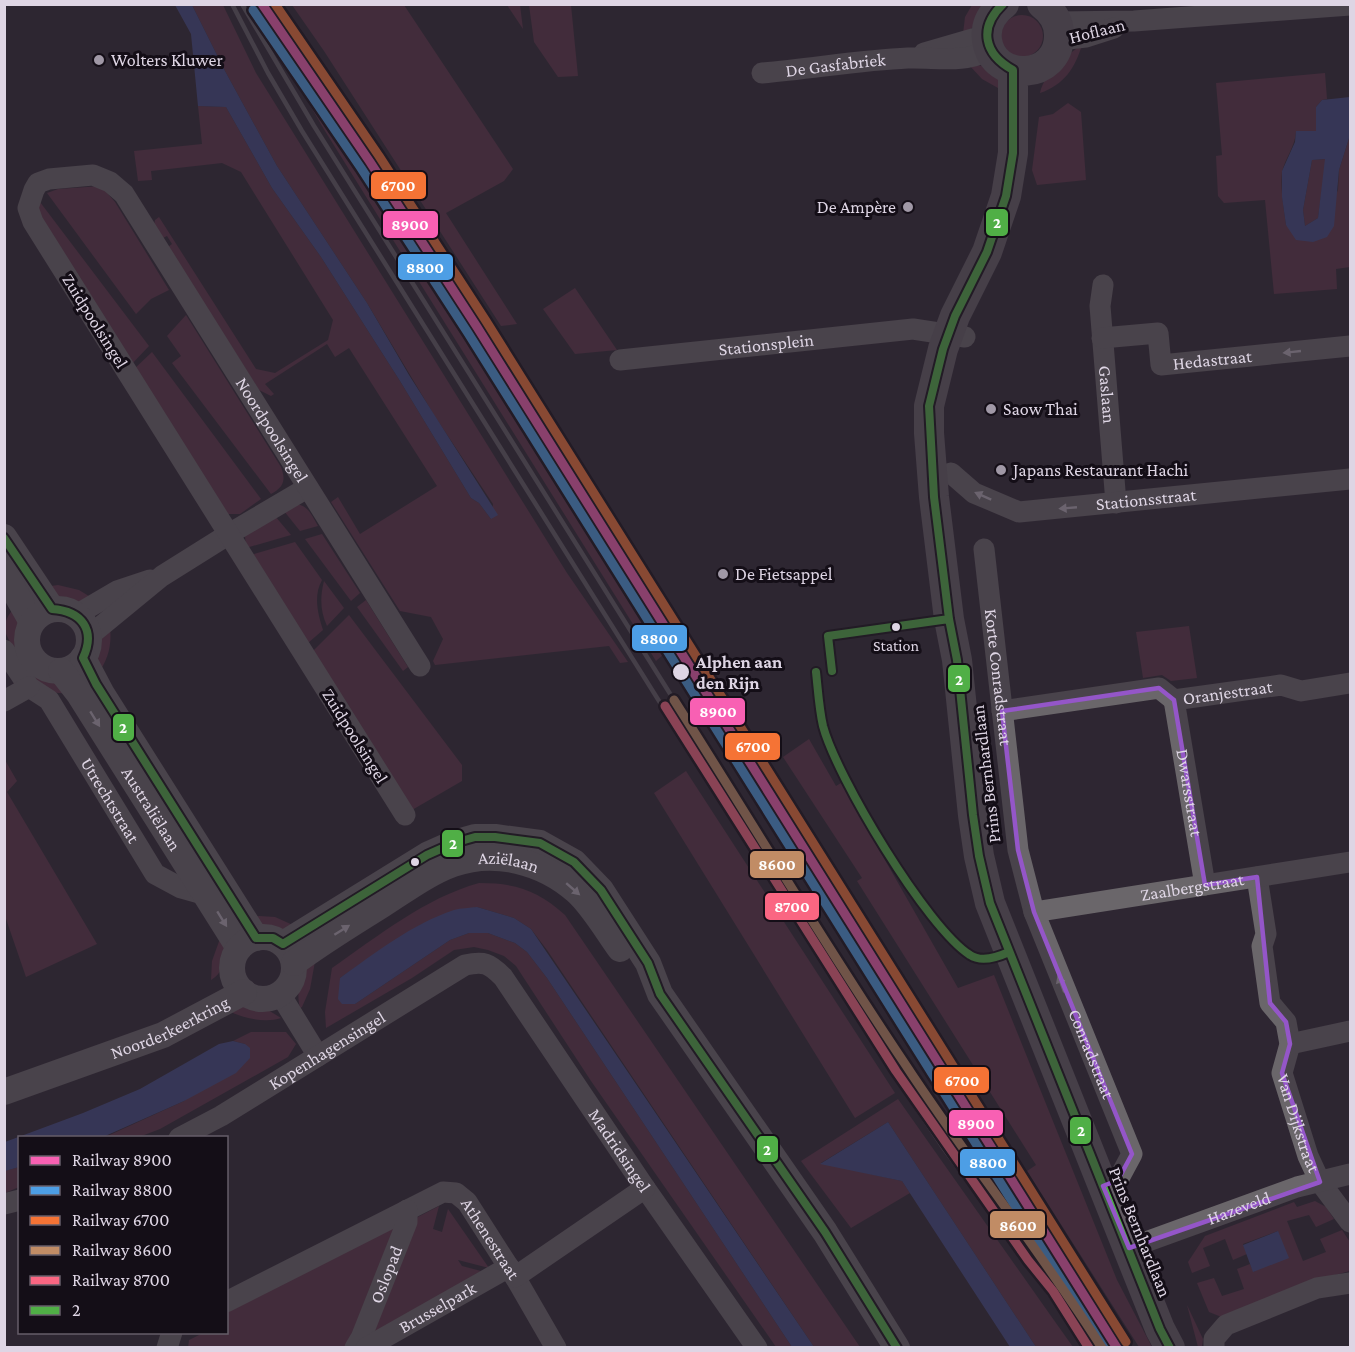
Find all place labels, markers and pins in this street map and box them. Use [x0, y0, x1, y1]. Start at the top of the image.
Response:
place label: Wolters Kluwer [111, 50, 223, 70]
marker: Wolters Kluwer [92, 53, 106, 67]
place label: De Ampère [817, 197, 896, 217]
marker: De Ampère [901, 200, 915, 214]
place label: Saow Thai [1003, 399, 1078, 419]
marker: Saow Thai [984, 402, 998, 416]
place label: Japans Restaurant Hachi [1011, 460, 1189, 480]
marker: Japans Restaurant Hachi [994, 463, 1008, 477]
place label: De Fietsappel [735, 564, 833, 584]
marker: De Fietsappel [716, 567, 730, 581]
marker: Station [890, 621, 902, 633]
place label: Station [873, 637, 919, 654]
place label: Alphen aan den Rijn [695, 652, 783, 694]
marker: Alphen aan den Rijn [671, 662, 691, 682]
unlabelled marker [409, 856, 421, 868]

